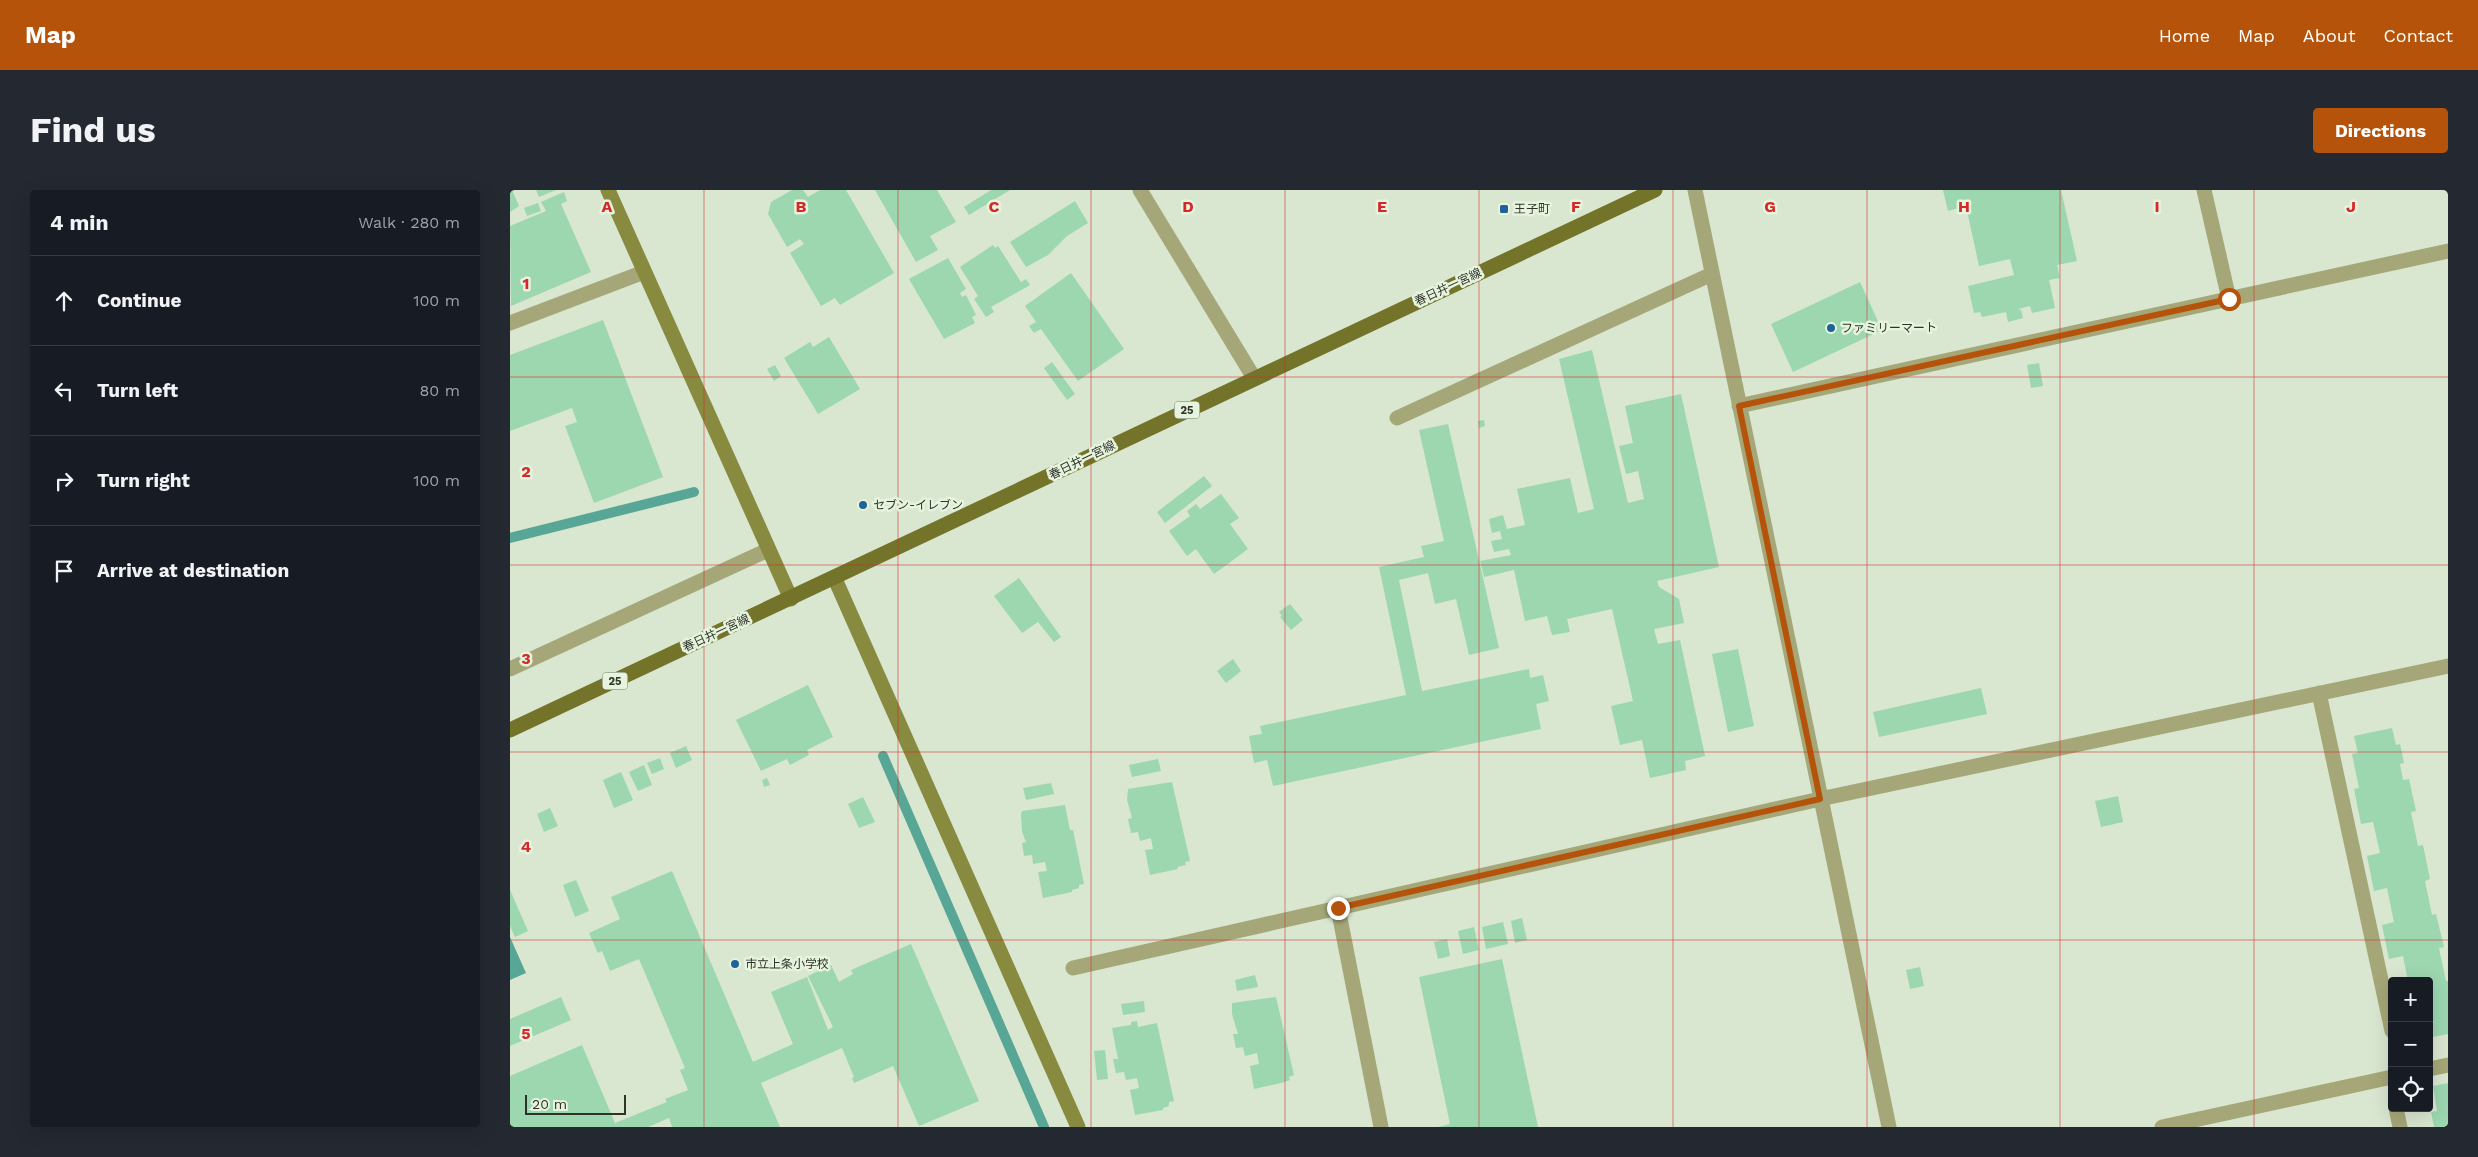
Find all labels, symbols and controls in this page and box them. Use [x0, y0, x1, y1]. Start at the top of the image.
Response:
text: Map [25, 21, 76, 49]
text: Home [2159, 25, 2210, 46]
text: Map [2238, 25, 2275, 46]
text: About [2303, 25, 2355, 46]
text: Contact [2383, 25, 2453, 46]
button: Directions [2313, 108, 2448, 153]
text: Find us [30, 109, 156, 151]
text: A [602, 197, 613, 216]
text: B [796, 197, 807, 216]
text: C [989, 197, 1000, 216]
text: D [1182, 197, 1194, 216]
text: E [1377, 197, 1387, 216]
text: F [1571, 197, 1581, 216]
text: G [1764, 197, 1776, 216]
text: H [1958, 197, 1970, 216]
text: I [2154, 197, 2160, 216]
text: J [2346, 197, 2356, 216]
place label: 王子町 [1514, 202, 1550, 216]
marker: 王子町 [1498, 203, 1510, 215]
text: 4 min [50, 210, 108, 235]
text: Walk · 280 m [358, 213, 460, 232]
street label: 春日井一宮線 [1412, 265, 1484, 309]
text: 1 [523, 274, 529, 293]
icon: ahead [50, 287, 78, 315]
route start [2218, 288, 2241, 311]
text: Continue [97, 289, 181, 312]
text: 100 m [413, 291, 460, 310]
place label: ファミリーマート [1841, 321, 1937, 335]
marker: ファミリーマート [1825, 322, 1837, 334]
icon: left [50, 377, 78, 405]
text: Turn left [97, 379, 178, 402]
text: 80 m [419, 381, 460, 400]
road number: 25 [1174, 402, 1200, 418]
street label: 春日井一宮線 [1047, 438, 1117, 482]
text: 2 [521, 462, 531, 481]
icon: right [50, 467, 78, 495]
text: Turn right [97, 469, 190, 492]
text: 100 m [413, 471, 460, 490]
place label: セブン-イレブン [873, 498, 963, 512]
marker: セブン-イレブン [857, 499, 869, 511]
icon: arrive [50, 557, 78, 585]
text: Arrive at destination [97, 559, 289, 582]
street label: 春日井一宮線 [680, 611, 752, 655]
text: 3 [521, 649, 531, 668]
road number: 25 [602, 672, 628, 690]
text: 4 [521, 837, 531, 856]
route end [1327, 897, 1350, 920]
place label: 市立上条小学校 [745, 957, 829, 971]
marker: 市立上条小学校 [729, 958, 741, 970]
map controls [2388, 977, 2433, 1112]
button: + [2388, 977, 2433, 1022]
button: − [2388, 1022, 2433, 1067]
text: 5 [521, 1024, 531, 1043]
button: locate [2388, 1067, 2433, 1112]
scale bar [525, 1092, 626, 1115]
text: 20 m [532, 1096, 567, 1112]

